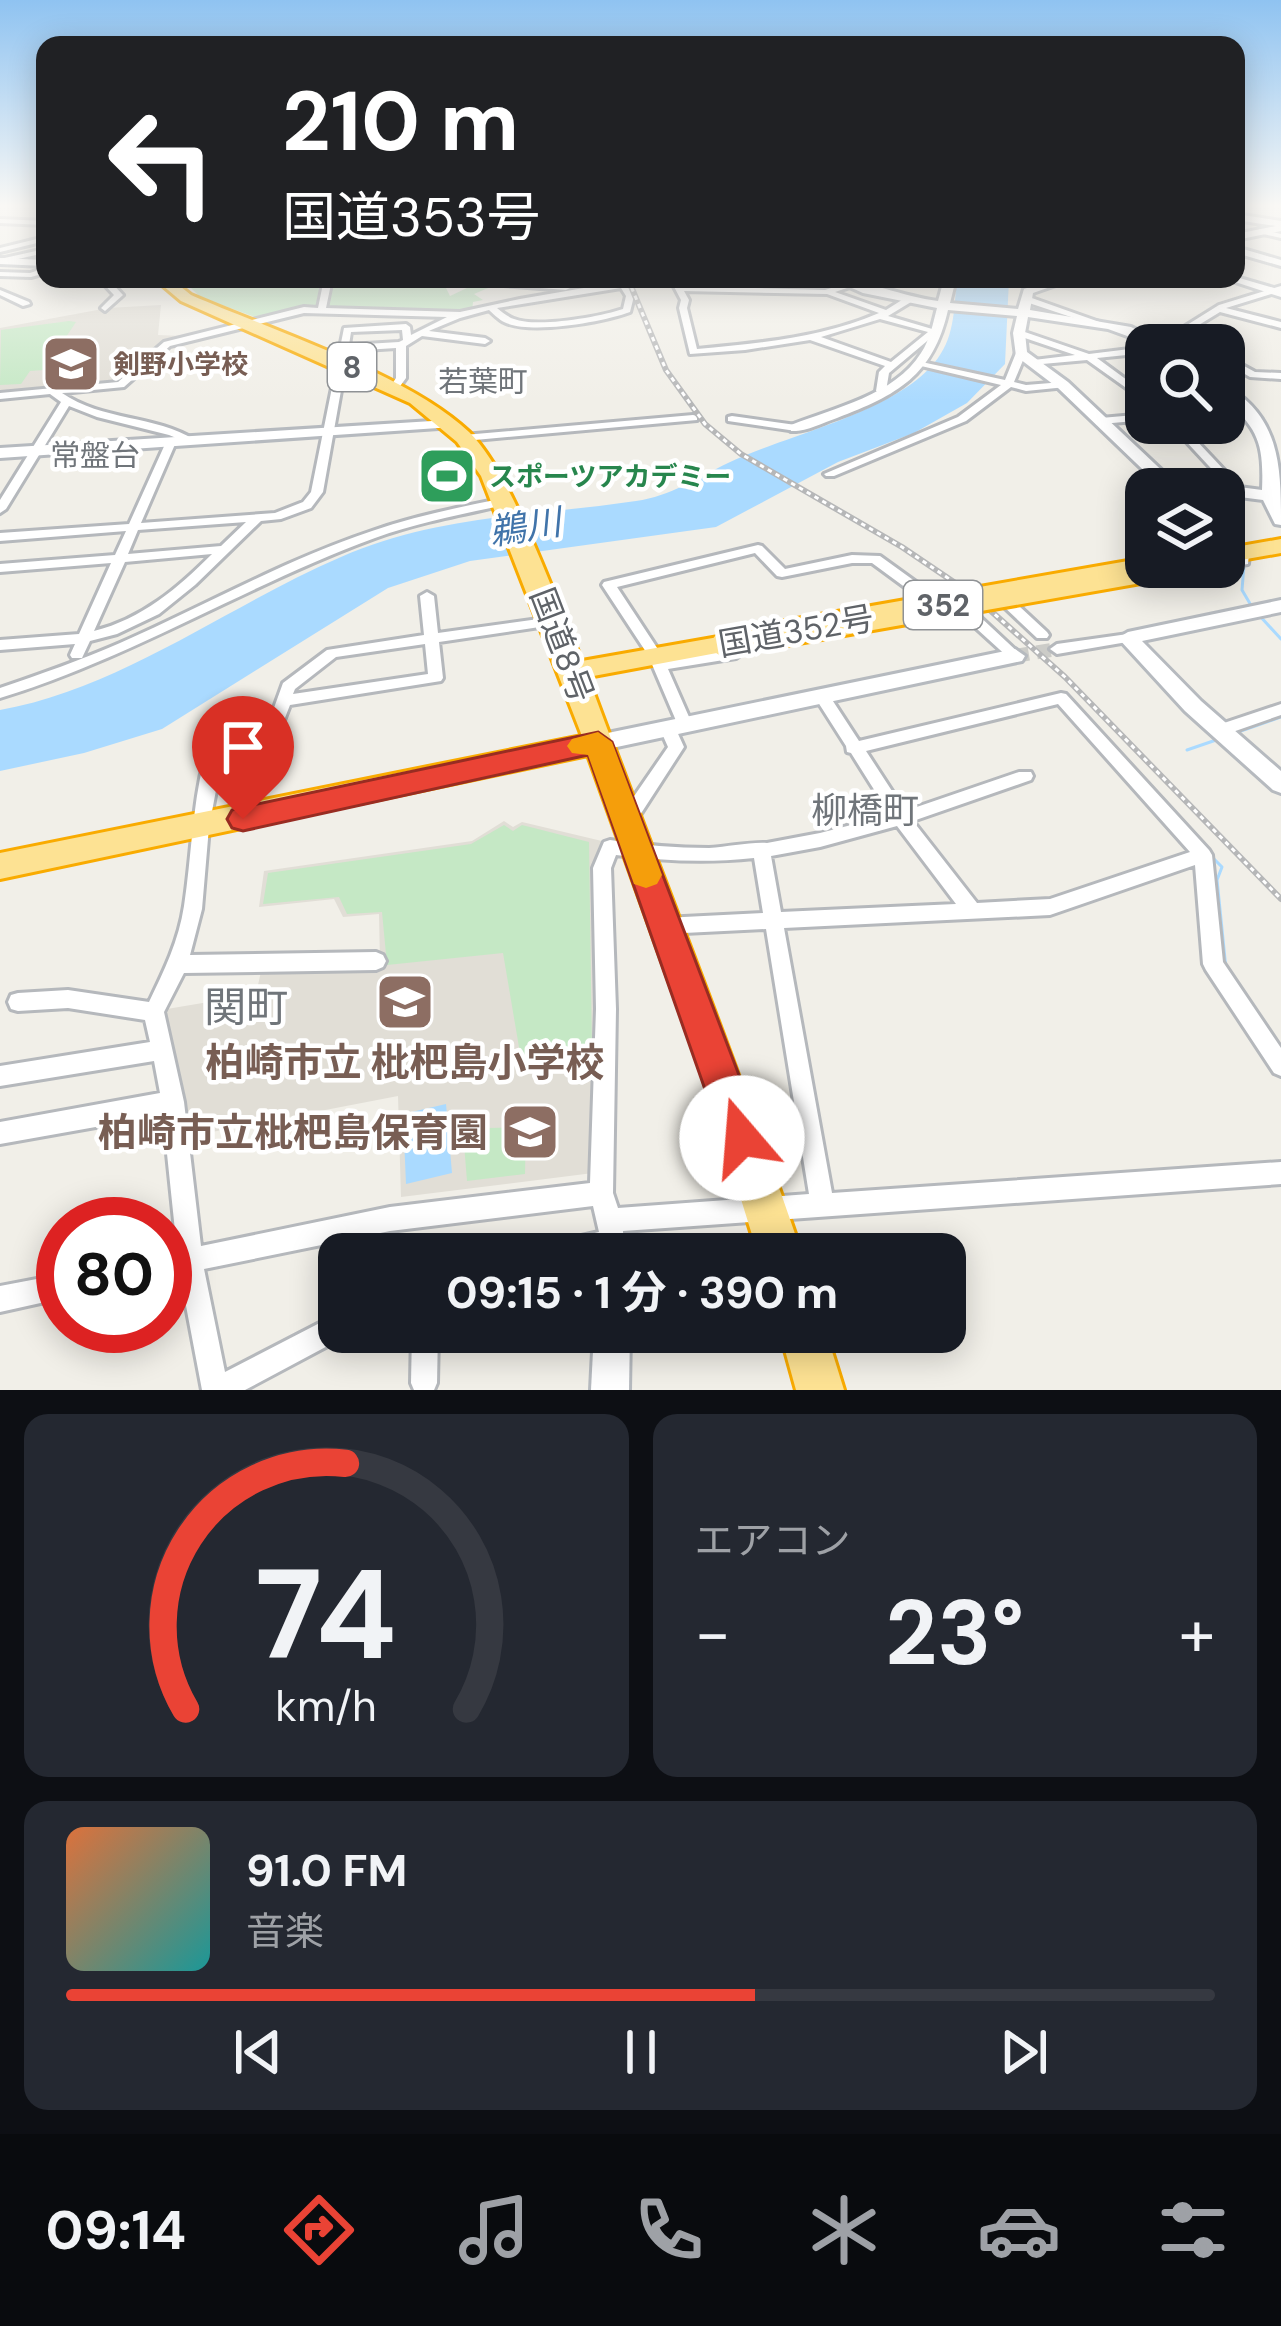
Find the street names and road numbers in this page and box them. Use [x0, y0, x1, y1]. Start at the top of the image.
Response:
road number: 8 [328, 343, 376, 391]
road number: 352 [904, 581, 982, 629]
street label: 国道8号 [521, 582, 603, 708]
street label: 国道352号 [715, 596, 877, 666]

